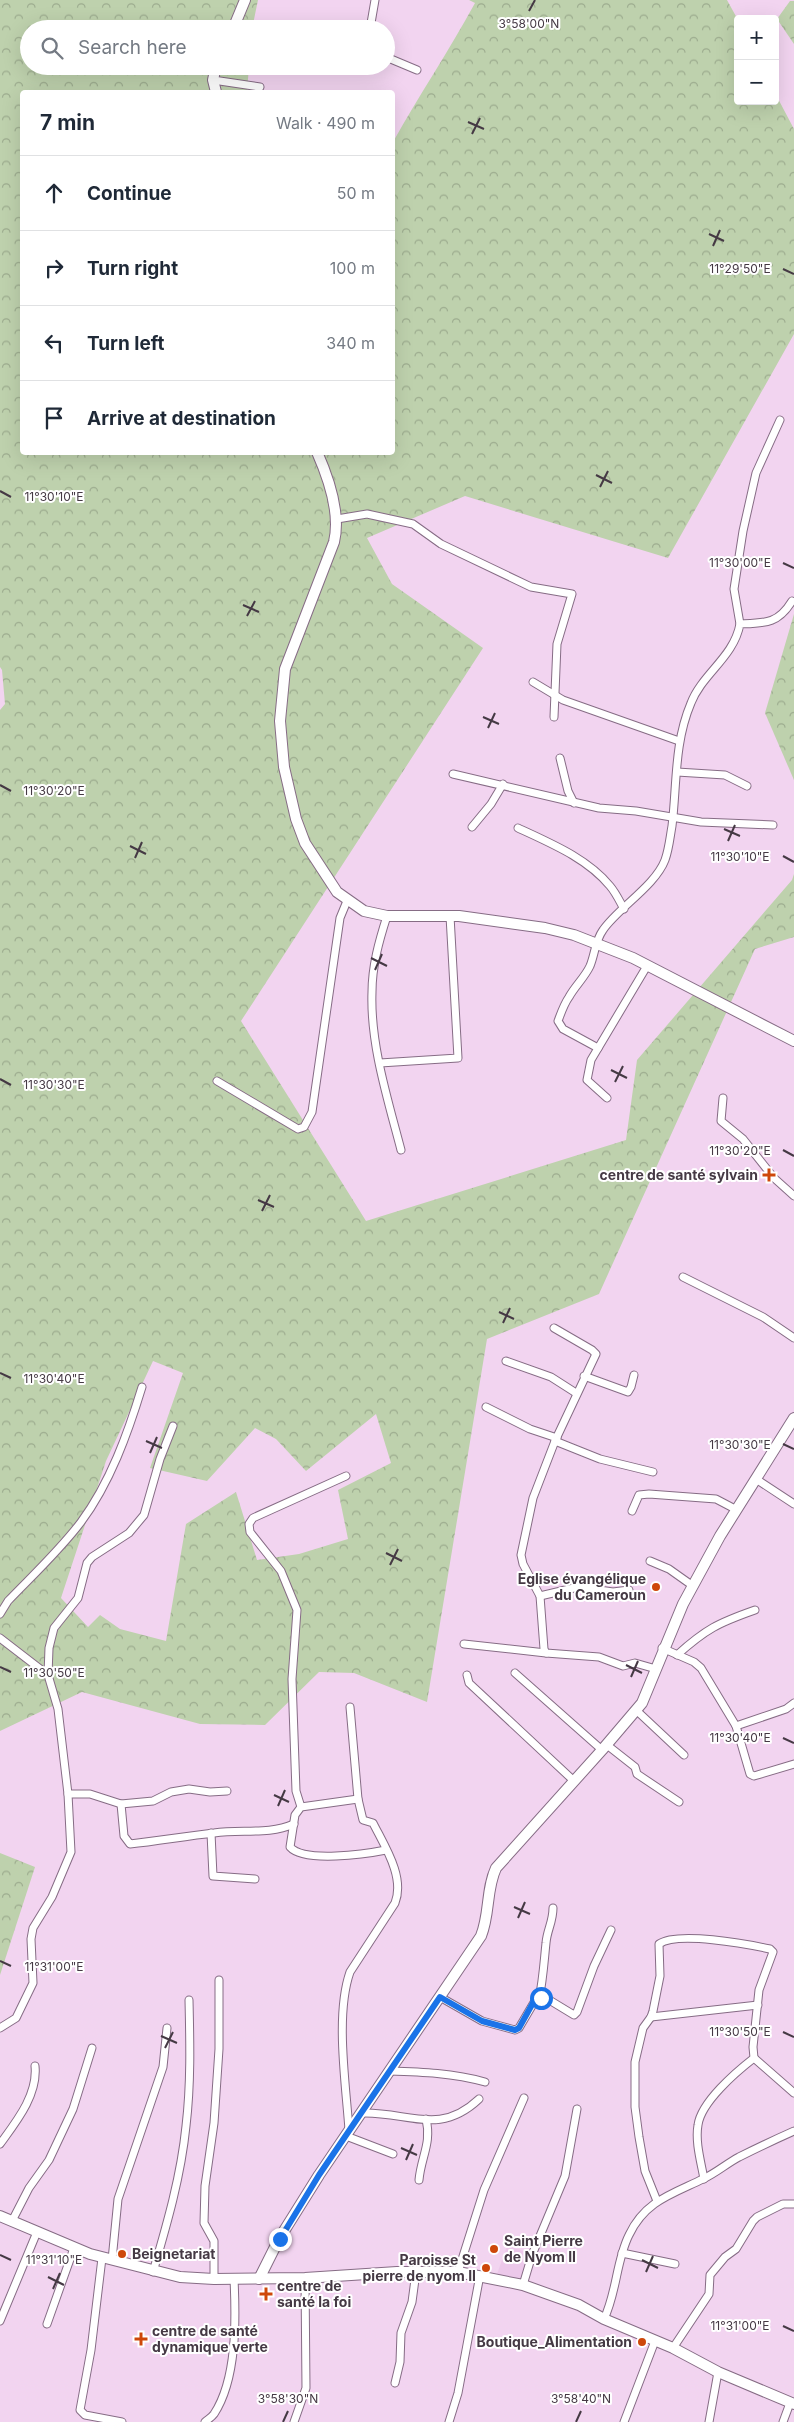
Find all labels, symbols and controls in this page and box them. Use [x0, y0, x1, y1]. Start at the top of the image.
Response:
map controls [734, 15, 779, 105]
button: + [734, 15, 779, 60]
text: 3°58'00"N [499, 16, 559, 31]
search box [20, 20, 395, 75]
icon: search [38, 34, 66, 62]
text: Search here [78, 36, 187, 59]
button: − [734, 60, 779, 105]
text: 7 min [40, 110, 95, 135]
text: Walk · 490 m [276, 113, 375, 133]
icon: ahead [40, 179, 68, 207]
text: Continue [87, 182, 172, 205]
text: 50 m [337, 183, 375, 203]
icon: right [40, 254, 68, 282]
text: Turn right [87, 257, 178, 280]
text: 100 m [330, 258, 375, 278]
text: 11°29'50"E [709, 261, 771, 276]
icon: left [40, 329, 68, 357]
text: Turn left [87, 332, 165, 355]
text: 340 m [326, 333, 375, 353]
icon: arrive [40, 404, 68, 432]
text: Arrive at destination [87, 407, 276, 430]
text: 11°30'10"E [24, 489, 84, 504]
text: 11°30'00"E [709, 555, 771, 570]
text: 11°30'20"E [23, 783, 85, 798]
text: 11°30'10"E [710, 849, 770, 864]
text: 11°30'30"E [23, 1077, 85, 1092]
text: 11°30'20"E [709, 1143, 771, 1158]
place label: centre de santé sylvain [600, 1166, 758, 1183]
marker: centre de santé sylvain [762, 1168, 776, 1182]
text: 11°30'40"E [23, 1371, 85, 1386]
text: 11°30'30"E [709, 1437, 771, 1452]
place label: Eglise évangélique du Cameroun [518, 1570, 646, 1603]
marker: Eglise évangélique du Cameroun [650, 1581, 662, 1593]
text: 11°30'50"E [23, 1665, 85, 1680]
text: 11°30'40"E [709, 1730, 771, 1745]
text: 11°31'00"E [24, 1959, 84, 1974]
route start [530, 1987, 553, 2010]
text: 11°30'50"E [709, 2024, 771, 2039]
route end [269, 2228, 292, 2251]
place label: Saint Pierre de Nyom II [504, 2232, 583, 2265]
marker: Saint Pierre de Nyom II [488, 2243, 500, 2255]
place label: Beignetariat [132, 2245, 215, 2262]
marker: Beignetariat [116, 2248, 128, 2260]
place label: Paroisse St pierre de nyom II [363, 2251, 476, 2284]
text: 11°31'10"E [26, 2252, 82, 2267]
marker: Paroisse St pierre de nyom II [480, 2262, 492, 2274]
place label: centre de santé la foi [277, 2277, 351, 2310]
marker: centre de santé la foi [259, 2287, 273, 2301]
text: 11°31'00"E [710, 2318, 770, 2333]
place label: centre de santé dynamique verte [152, 2322, 268, 2355]
marker: centre de santé dynamique verte [134, 2332, 148, 2346]
place label: Boutique_Alimentation [477, 2333, 632, 2350]
marker: Boutique_Alimentation [636, 2336, 648, 2348]
text: 3°58'30"N [258, 2391, 318, 2406]
text: 3°58'40"N [551, 2391, 611, 2406]

